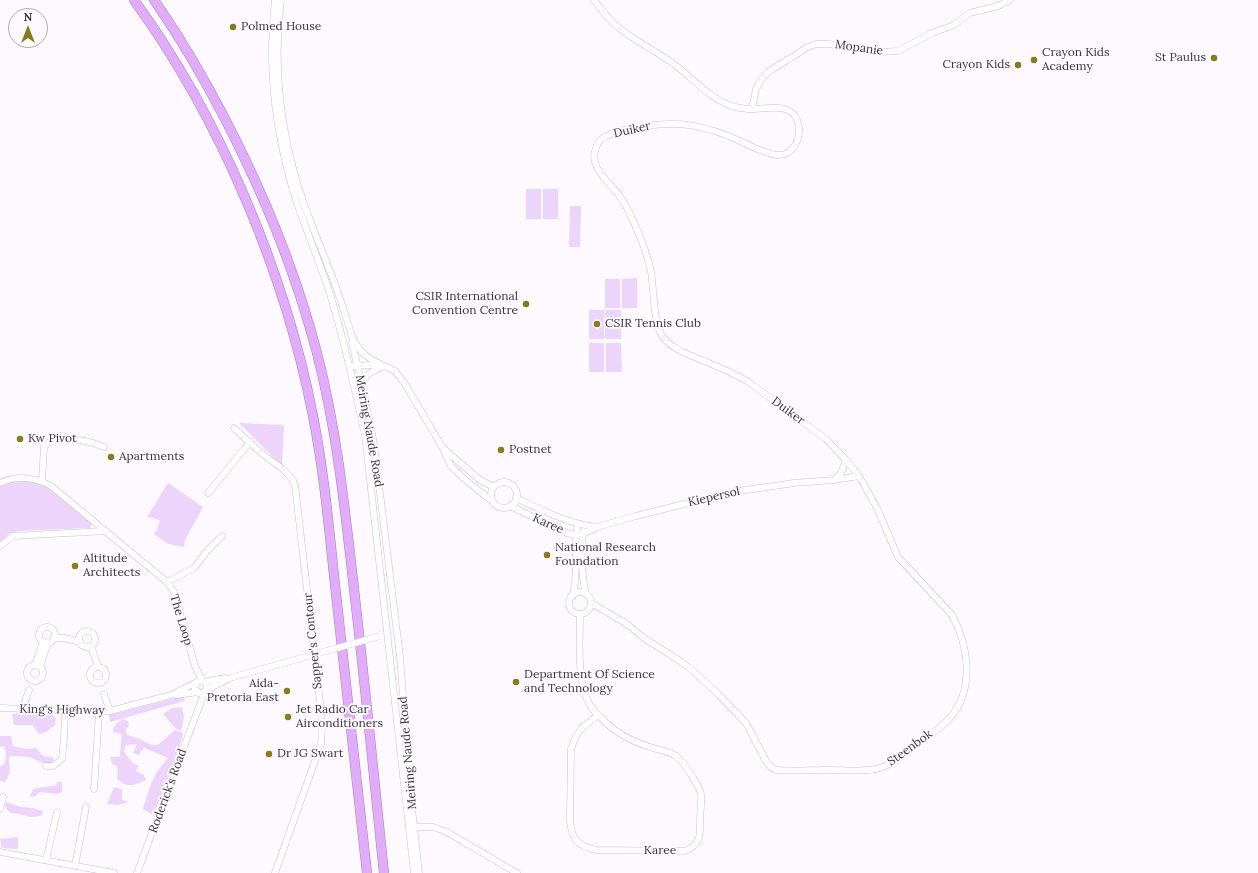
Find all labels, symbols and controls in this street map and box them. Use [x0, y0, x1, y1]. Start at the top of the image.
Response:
north arrow [8, 8, 48, 48]
text: N [24, 10, 32, 24]
place label: Polmed House [241, 20, 321, 34]
marker: Polmed House [228, 22, 238, 32]
street label: Mopanie [834, 37, 884, 59]
place label: Crayon Kids Academy [1042, 46, 1110, 74]
place label: St Paulus [1155, 51, 1206, 65]
marker: St Paulus [1209, 53, 1219, 63]
marker: Crayon Kids Academy [1029, 55, 1039, 65]
place label: Crayon Kids [942, 58, 1010, 72]
marker: Crayon Kids [1013, 60, 1023, 70]
street label: Duiker [612, 119, 652, 141]
place label: CSIR International Convention Centre [412, 290, 518, 318]
marker: CSIR International Convention Centre [521, 299, 531, 309]
place label: CSIR Tennis Club [605, 317, 701, 331]
marker: CSIR Tennis Club [592, 319, 602, 329]
street label: Meiring Naude Road [352, 374, 386, 488]
street label: Duiker [769, 394, 807, 428]
place label: Kw Pivot [28, 432, 77, 446]
marker: Kw Pivot [15, 434, 25, 444]
place label: Postnet [509, 443, 552, 457]
marker: Postnet [496, 445, 506, 455]
place label: Apartments [119, 450, 184, 464]
marker: Apartments [106, 452, 116, 462]
street label: Kiepersol [687, 484, 741, 510]
street label: Karee [530, 511, 566, 537]
place label: National Research Foundation [555, 541, 656, 569]
marker: National Research Foundation [542, 550, 552, 560]
place label: Altitude Architects [83, 552, 140, 580]
marker: Altitude Architects [70, 561, 80, 571]
street label: Sapper's Contour [301, 592, 325, 690]
street label: The Loop [166, 593, 196, 647]
place label: Department Of Science and Technology [524, 668, 655, 696]
place label: Aida- Pretoria East [207, 677, 279, 705]
marker: Department Of Science and Technology [511, 677, 521, 687]
marker: Aida- Pretoria East [282, 686, 292, 696]
street label: Meiring Naude Road [396, 696, 420, 810]
street label: King's Highway [19, 702, 105, 718]
place label: Jet Radio Car Airconditioners [296, 703, 383, 731]
marker: Jet Radio Car Airconditioners [283, 712, 293, 722]
street label: Steenbok [885, 727, 935, 769]
street label: Roderick's Road [146, 747, 190, 835]
place label: Dr JG Swart [277, 747, 343, 761]
marker: Dr JG Swart [264, 749, 274, 759]
street label: Karee [644, 844, 676, 858]

